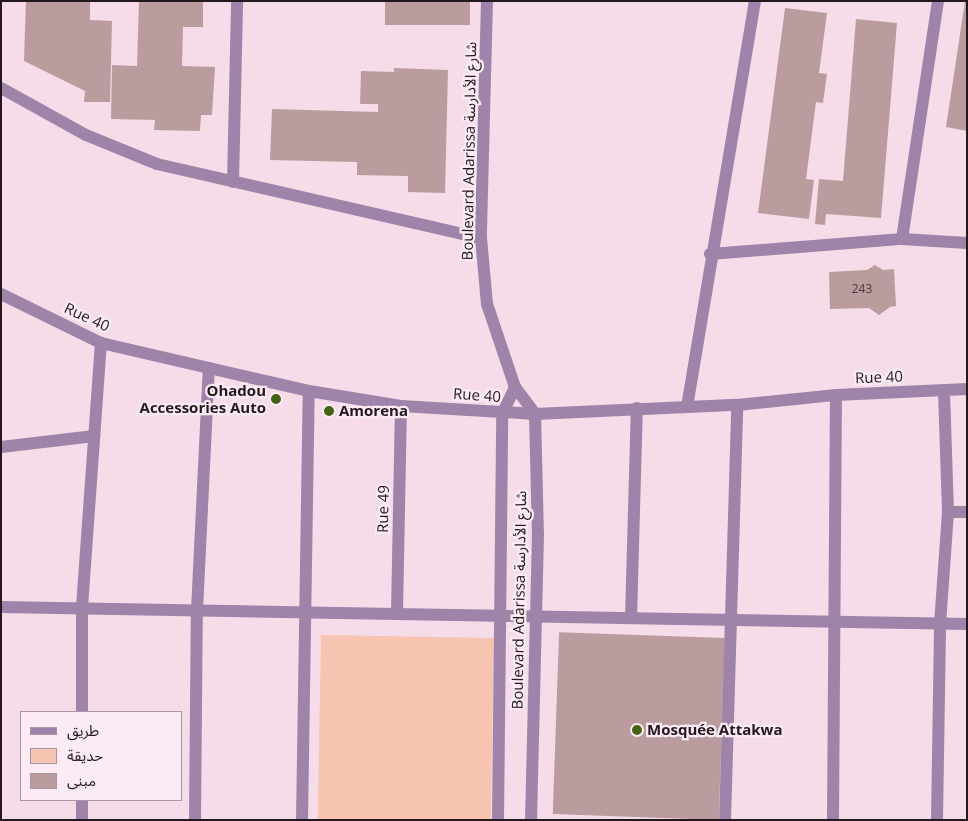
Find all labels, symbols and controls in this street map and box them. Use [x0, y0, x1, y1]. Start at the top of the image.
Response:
street label: Boulevard Adarissa شارع الأدارسة [458, 41, 480, 261]
house number: 243 [852, 282, 872, 296]
street label: Rue 40 [61, 299, 113, 335]
street label: Rue 40 [855, 367, 903, 387]
place label: Ohadou Accessories Auto [140, 381, 266, 416]
street label: Rue 40 [452, 384, 502, 406]
marker: Ohadou Accessories Auto [270, 393, 282, 405]
place label: Amorena [339, 402, 408, 420]
marker: Amorena [323, 405, 335, 417]
street label: Rue 49 [374, 485, 392, 533]
street label: Boulevard Adarissa شارع الأدارسة [508, 490, 530, 710]
legend [20, 711, 182, 801]
text: طريق [67, 720, 99, 740]
place label: Mosquée Attakwa [647, 721, 782, 739]
marker: Mosquée Attakwa [631, 724, 643, 736]
text: حديقة [67, 745, 103, 765]
text: مبنى [67, 770, 96, 790]

